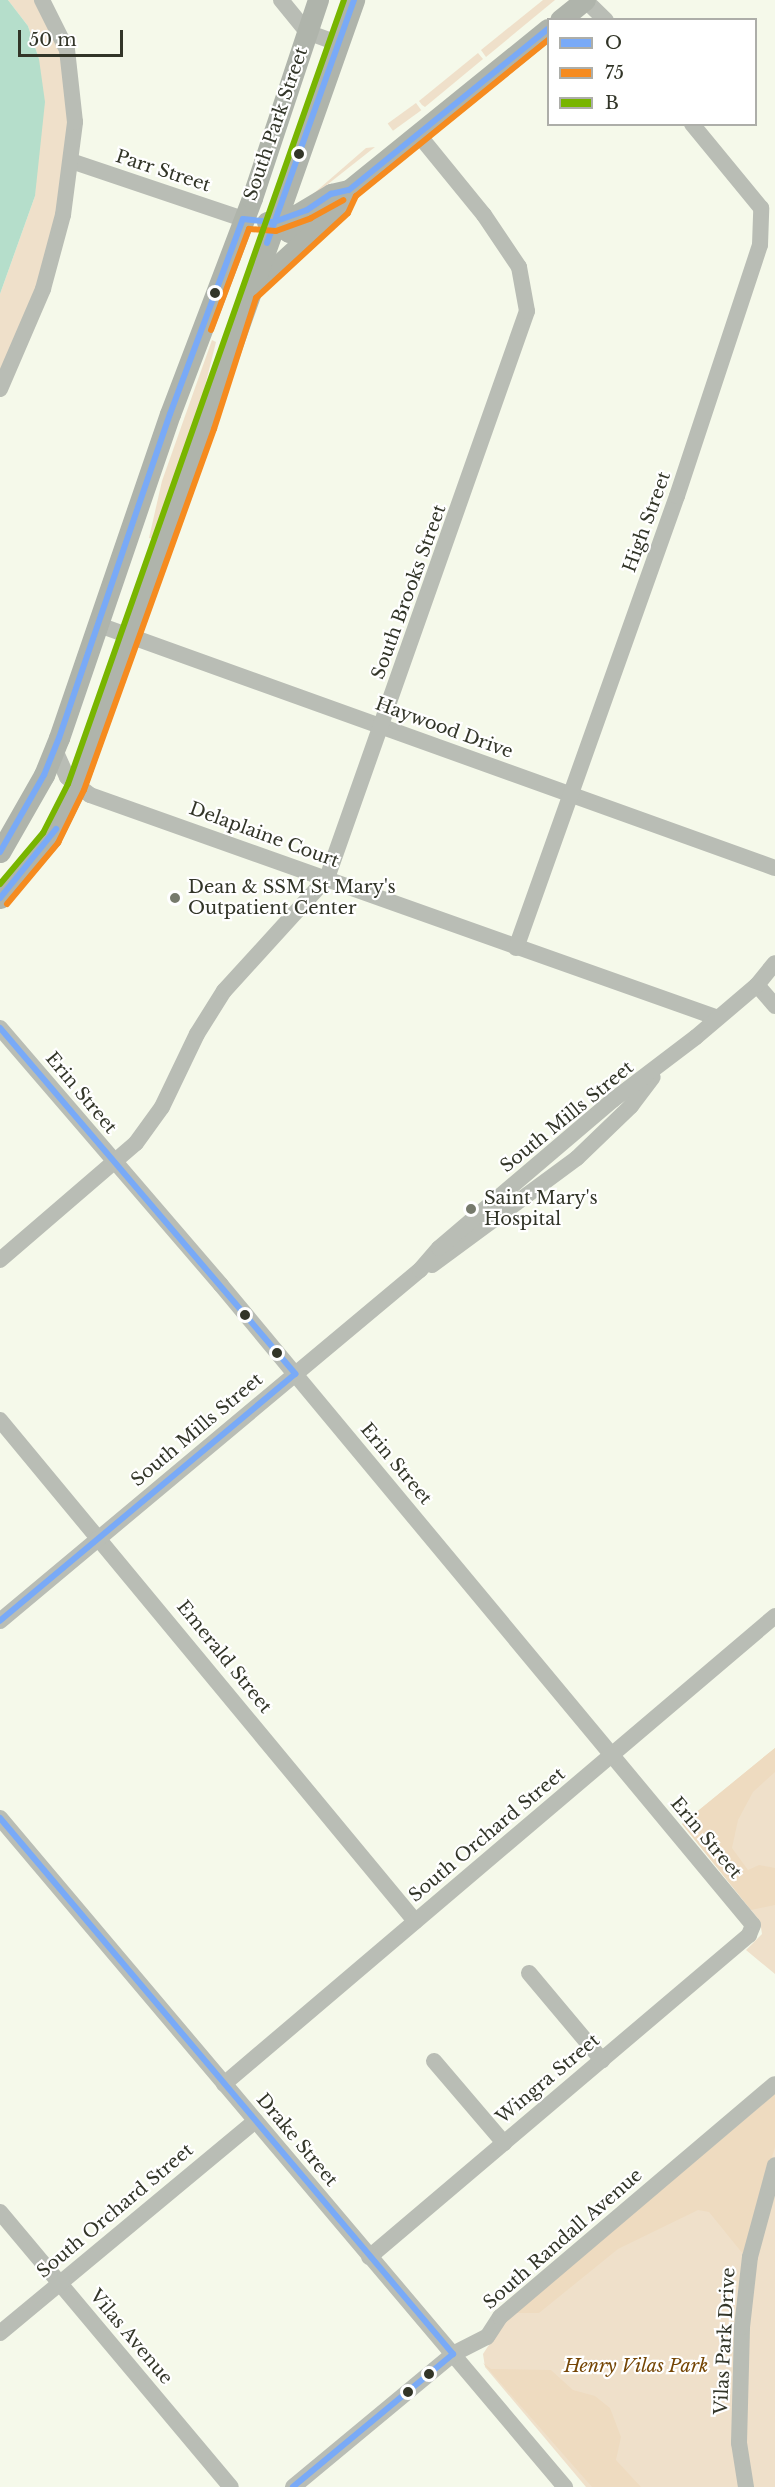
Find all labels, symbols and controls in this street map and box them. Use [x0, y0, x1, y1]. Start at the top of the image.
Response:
scale bar [21, 18, 126, 56]
legend [547, 18, 757, 126]
text: 50 m [29, 29, 77, 51]
text: O [605, 32, 622, 54]
street label: South Park Street [240, 44, 312, 204]
text: 75 [605, 62, 624, 84]
text: B [605, 92, 619, 114]
street label: Parr Street [113, 145, 213, 197]
unlabelled marker [293, 148, 305, 160]
unlabelled marker [209, 287, 221, 299]
street label: High Street [619, 469, 675, 575]
street label: South Brooks Street [367, 502, 451, 682]
street label: Haywood Drive [372, 693, 516, 763]
street label: Delaplaine Court [186, 798, 342, 872]
place label: Dean & SSM St Mary's Outpatient Center [188, 877, 396, 920]
marker: Dean & SSM St Mary's Outpatient Center [166, 889, 184, 907]
street label: Erin Street [41, 1048, 121, 1138]
street label: South Mills Street [496, 1057, 638, 1177]
place label: Saint Mary's Hospital [484, 1188, 598, 1230]
marker: Saint Mary's Hospital [462, 1200, 480, 1218]
unlabelled marker [239, 1309, 251, 1321]
unlabelled marker [271, 1347, 283, 1359]
street label: South Mills Street [127, 1369, 267, 1491]
street label: Erin Street [356, 1419, 436, 1509]
street label: Emerald Street [172, 1596, 276, 1718]
street label: South Orchard Street [405, 1763, 569, 1907]
street label: Erin Street [666, 1793, 746, 1883]
street label: Wingra Street [492, 2030, 604, 2128]
street label: Drake Street [252, 2089, 342, 2191]
street label: South Orchard Street [33, 2139, 197, 2283]
street label: South Randall Avenue [479, 2164, 647, 2314]
street label: Vilas Park Drive [710, 2267, 740, 2415]
street label: Vilas Avenue [85, 2285, 177, 2389]
park label: Henry Vilas Park [564, 2355, 708, 2377]
unlabelled marker [423, 2368, 435, 2380]
unlabelled marker [402, 2386, 414, 2398]

